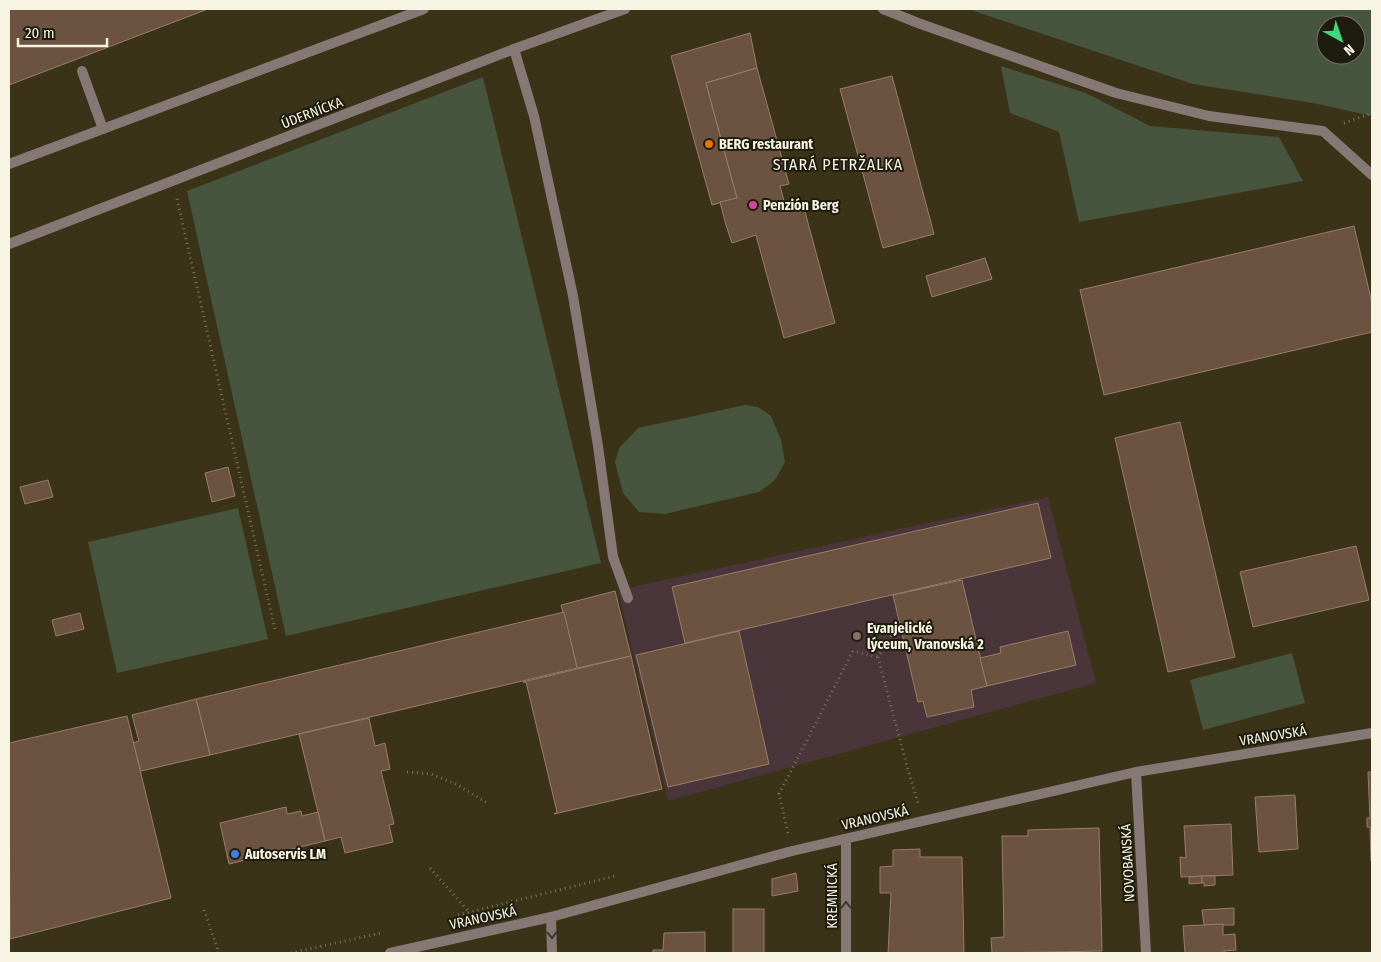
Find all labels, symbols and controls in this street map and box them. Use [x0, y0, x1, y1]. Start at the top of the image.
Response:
scale bar [18, 15, 106, 47]
north arrow [1316, 15, 1366, 65]
text: 20 m [25, 24, 55, 42]
text: N [1340, 40, 1358, 59]
street label: ÚDERNÍCKA [278, 92, 346, 133]
place label: BERG restaurant [719, 136, 814, 153]
marker: BERG restaurant [703, 138, 715, 150]
district label: STARÁ PETRŽALKA [773, 154, 903, 174]
place label: Penzión Berg [763, 197, 839, 214]
marker: Penzión Berg [747, 199, 759, 211]
place label: Evanjelické lýceum, Vranovská 2 [867, 620, 984, 653]
marker: Evanjelické lýceum, Vranovská 2 [851, 630, 863, 642]
street label: VRANOVSKÁ [1238, 721, 1309, 750]
street label: VRANOVSKÁ [840, 801, 911, 834]
street label: NOVOBANSKÁ [1116, 823, 1139, 903]
place label: Autoservis LM [244, 846, 326, 863]
marker: Autoservis LM [229, 848, 241, 860]
street label: KREMNICKÁ [823, 863, 841, 929]
one-way arrow [841, 900, 851, 908]
street label: VRANOVSKÁ [448, 902, 519, 933]
one-way arrow [546, 932, 557, 940]

